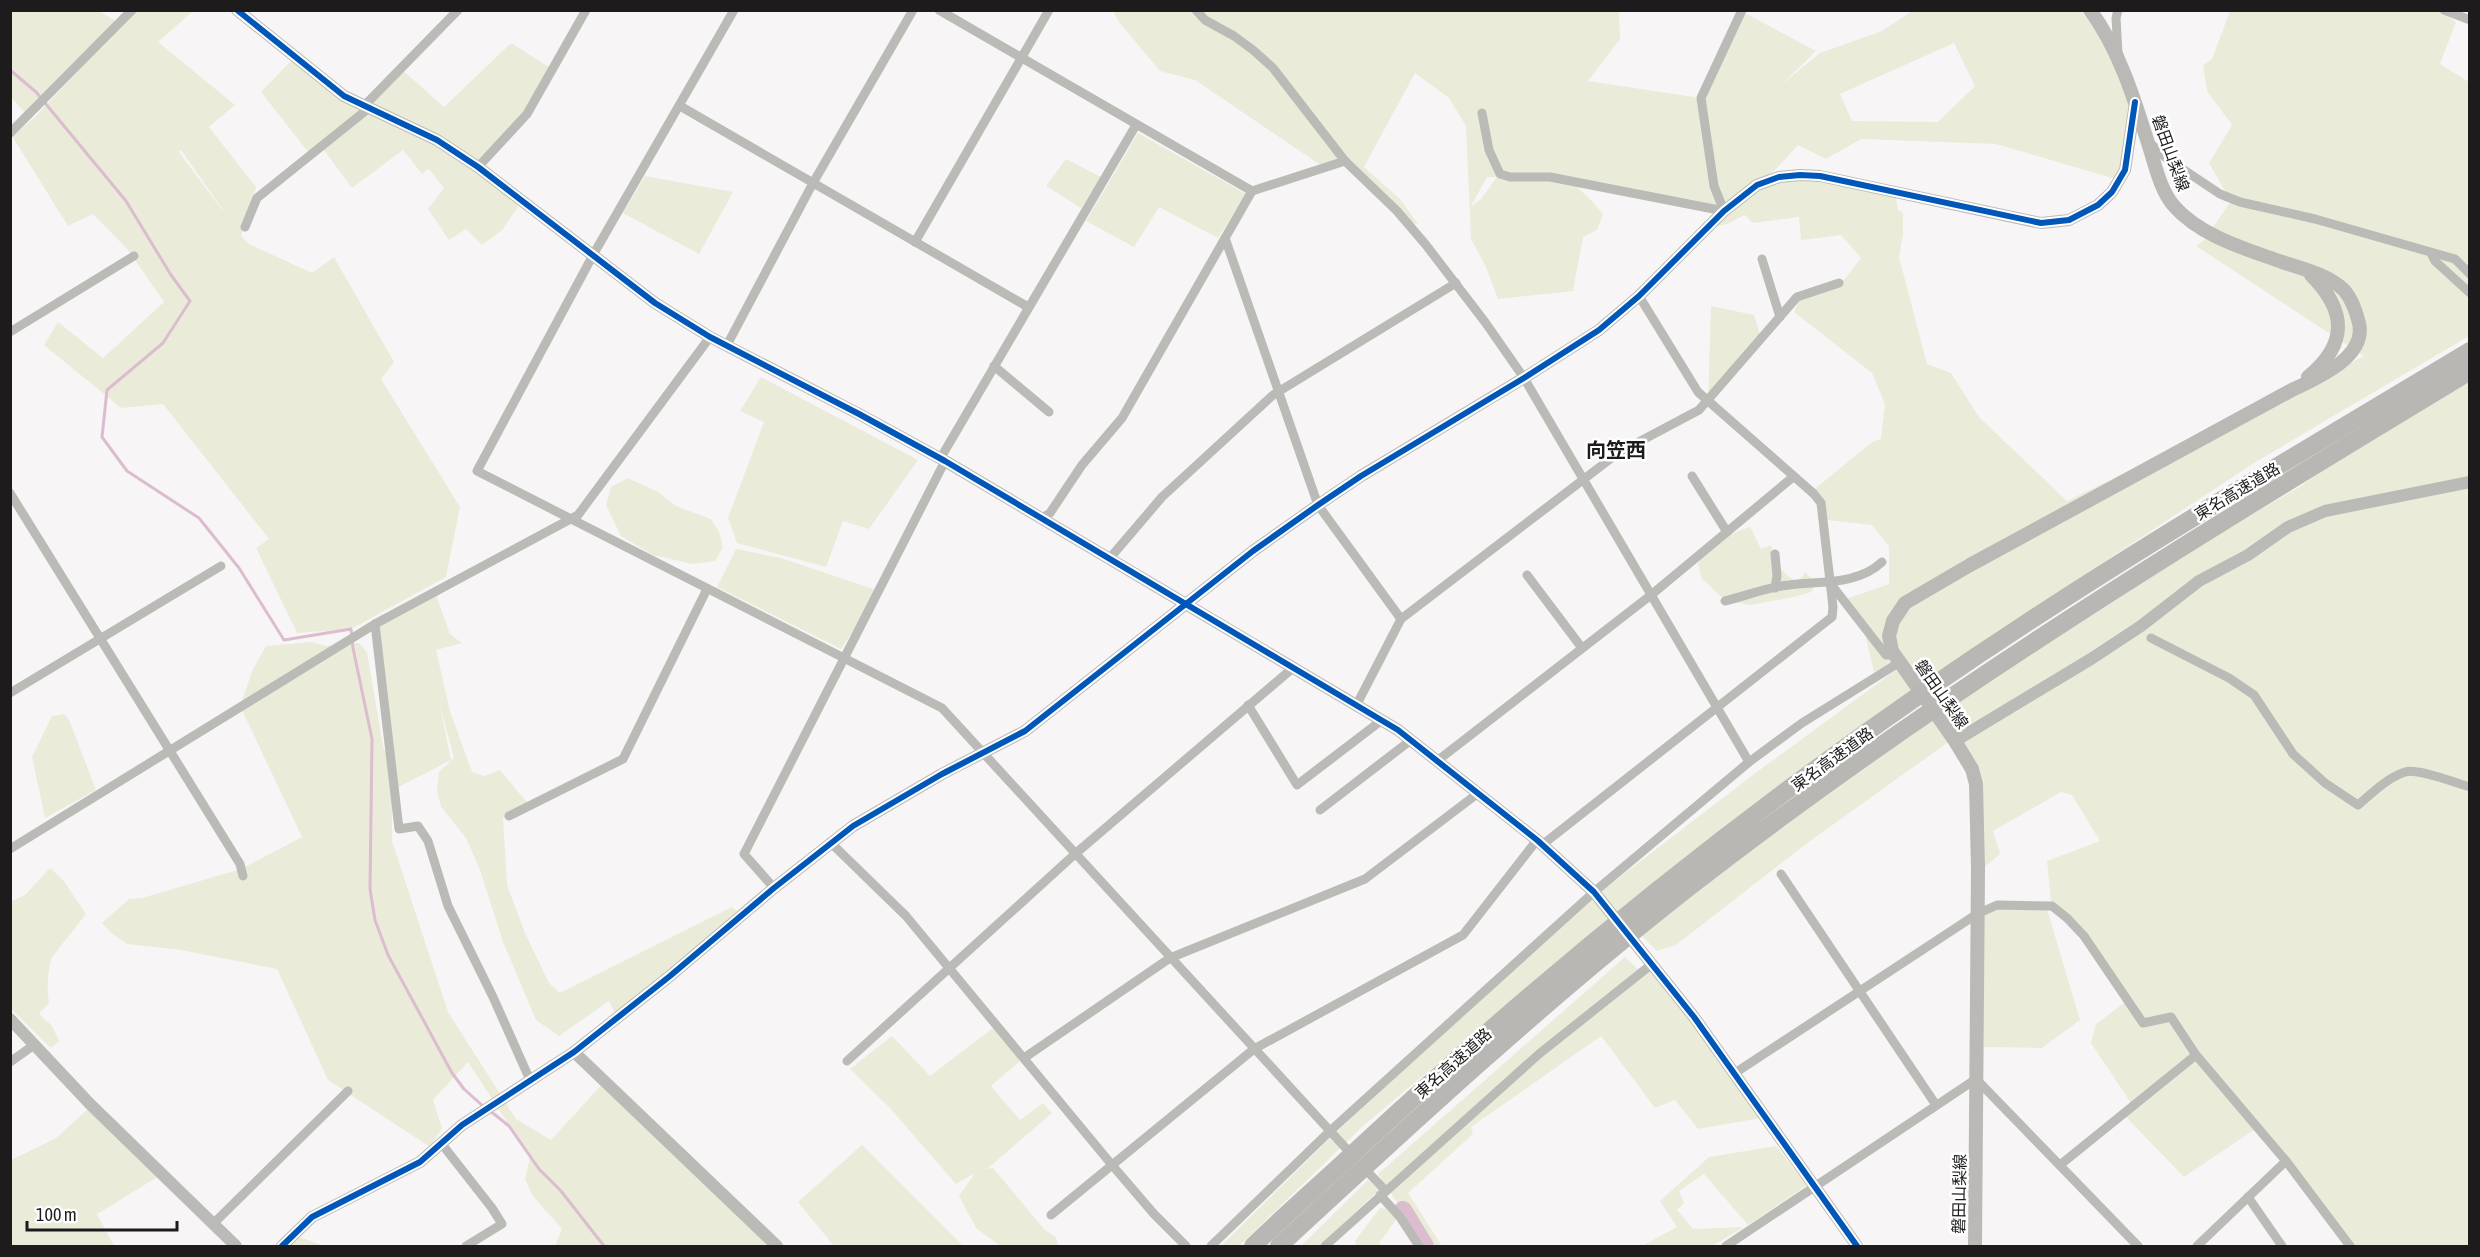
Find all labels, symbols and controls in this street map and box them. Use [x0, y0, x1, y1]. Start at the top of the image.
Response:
street label: 磐田山梨線 [2149, 112, 2193, 194]
district label: 向笠西 [1586, 438, 1646, 461]
street label: 東名高速道路 [2191, 459, 2283, 523]
street label: 磐田山梨線 [1912, 656, 1972, 732]
street label: 東名高速道路 [1788, 724, 1876, 794]
street label: 東名高速道路 [1411, 1024, 1495, 1102]
street label: 磐田山梨線 [1949, 1154, 1969, 1234]
scale bar [27, 1194, 177, 1232]
text: 100 m [36, 1204, 77, 1225]

